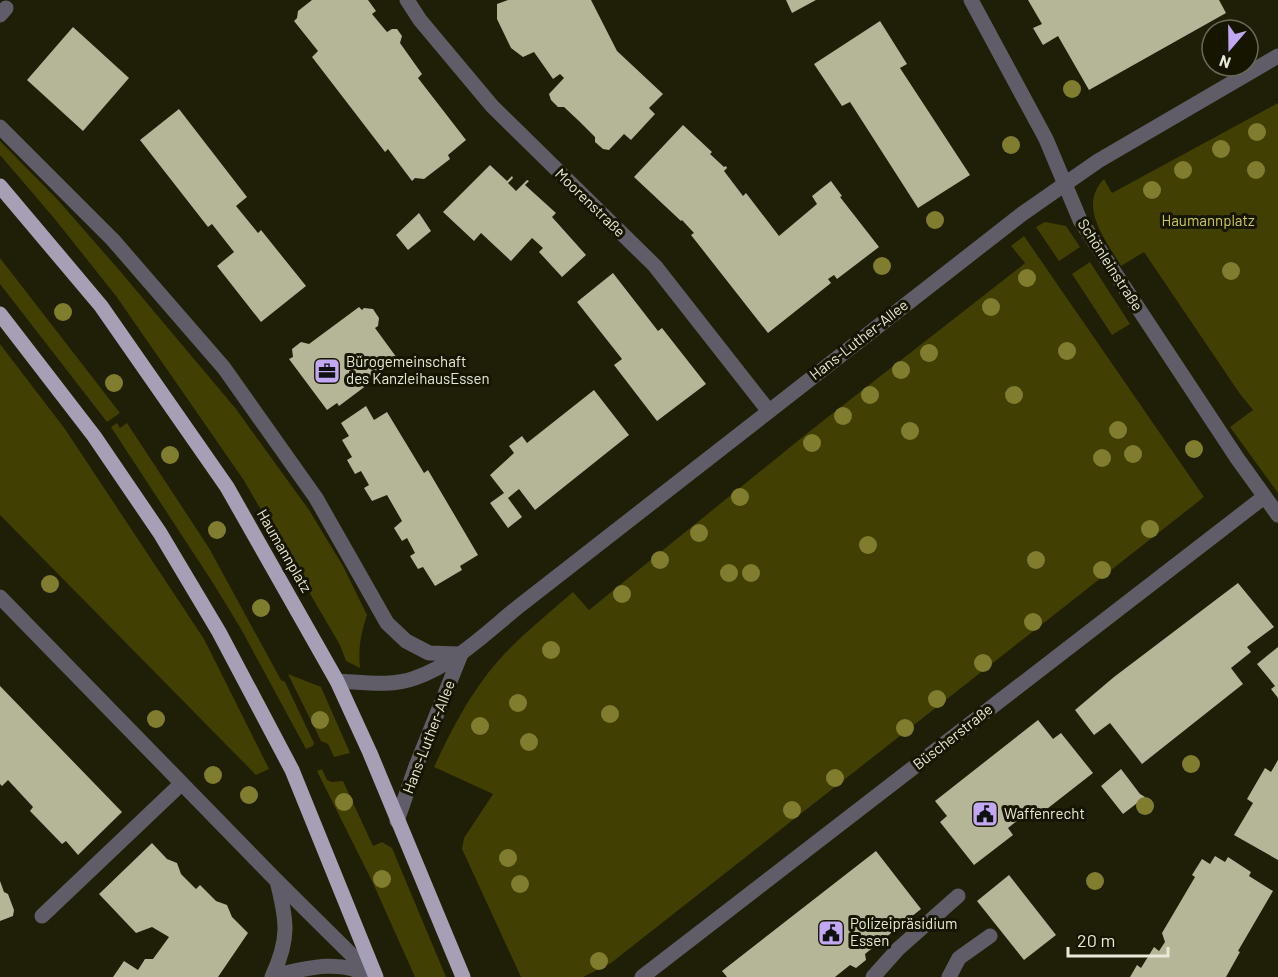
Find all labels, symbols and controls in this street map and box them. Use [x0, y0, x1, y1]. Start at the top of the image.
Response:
north arrow [1200, 18, 1260, 78]
text: N [1216, 52, 1233, 73]
street label: Moorenstraße [552, 164, 630, 240]
park label: Haumannplatz [1161, 211, 1255, 229]
street label: Schönleinstraße [1074, 215, 1147, 314]
street label: Hans-Luther-Allee [806, 295, 911, 383]
place label: Bürogemeinschaft des KanzleihausEssen [346, 352, 490, 387]
office icon: Bürogemeinschaft des KanzleihausEssen [312, 356, 342, 386]
street label: Haumannplatz [254, 506, 316, 596]
street label: Hans-Luther-Allee [398, 677, 458, 796]
street label: Büscherstraße [909, 700, 996, 773]
public building icon: Waffenrecht [970, 799, 1000, 829]
place label: Waffenrecht [1004, 804, 1085, 822]
place label: Polizeipräsidium Essen [850, 914, 957, 949]
public building icon: Polizeipräsidium Essen [816, 918, 846, 948]
scale bar [1068, 920, 1168, 958]
text: 20 m [1077, 929, 1115, 951]

